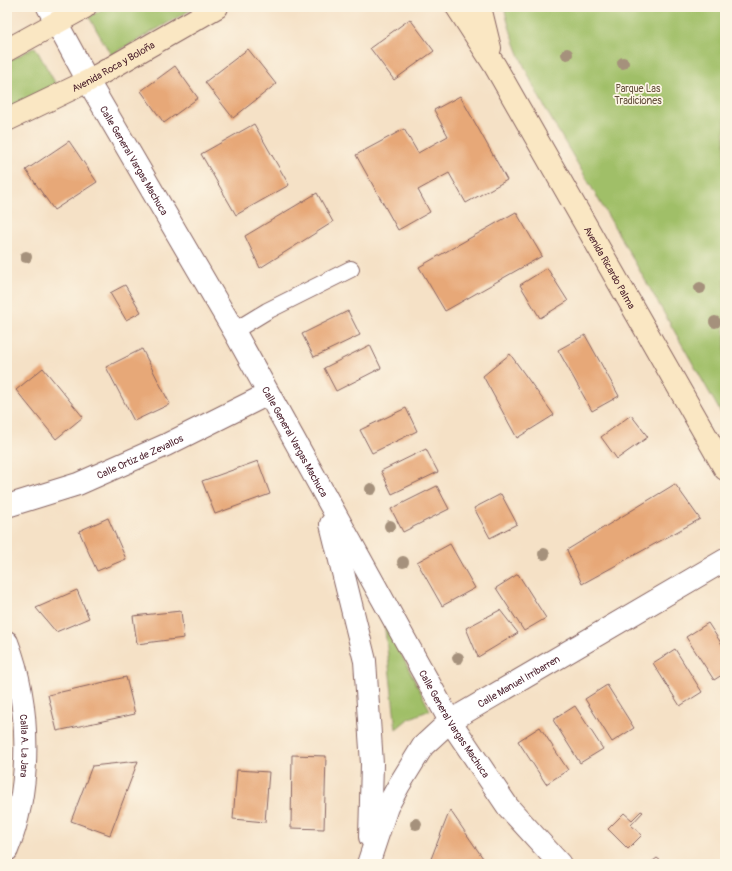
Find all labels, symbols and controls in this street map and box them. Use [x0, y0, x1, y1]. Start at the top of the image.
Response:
street label: Avenida Roca y Boloña [70, 39, 157, 95]
park label: Parque Las Tradiciones [614, 83, 662, 107]
street label: Calle General Vargas Machuca [97, 104, 170, 218]
street label: Avenida Ricardo Palma [581, 224, 637, 311]
street label: Calle General Vargas Machuca [259, 385, 330, 500]
street label: Calle Ortiz de Zevallos [95, 432, 186, 482]
street label: Calle Manuel Irribarren [476, 653, 562, 711]
street label: Calle General Vargas Machuca [416, 668, 492, 781]
street label: Calla A. La Jara [17, 714, 30, 778]

